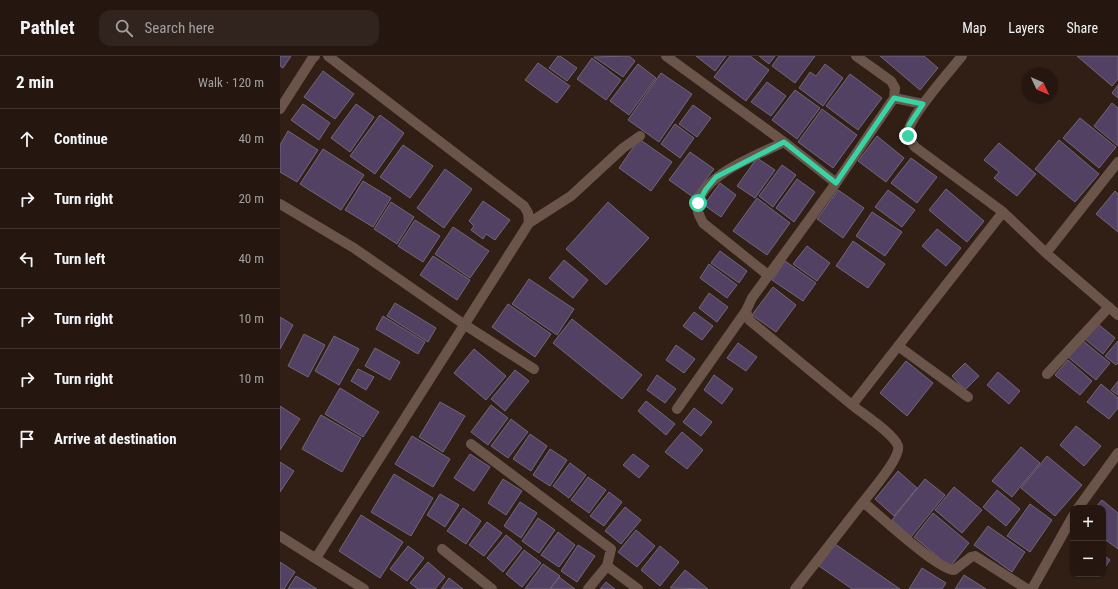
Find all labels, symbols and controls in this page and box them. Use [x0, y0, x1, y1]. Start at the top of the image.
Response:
search box [99, 10, 379, 46]
text: Pathlet [20, 16, 75, 39]
icon: search [113, 17, 135, 39]
text: Search here [145, 19, 214, 37]
text: Map [962, 20, 986, 36]
text: Layers [1008, 20, 1045, 36]
text: Share [1067, 20, 1098, 36]
north arrow [1022, 68, 1058, 104]
text: 2 min [16, 72, 54, 92]
text: Walk · 120 m [198, 75, 264, 90]
route end [899, 127, 917, 145]
icon: ahead [16, 128, 38, 150]
text: Continue [54, 130, 108, 148]
text: 40 m [238, 131, 264, 146]
icon: right [16, 188, 38, 210]
text: Turn right [54, 190, 113, 208]
text: 20 m [238, 191, 264, 206]
route start [689, 194, 707, 212]
icon: left [16, 248, 38, 270]
text: Turn left [54, 250, 105, 268]
text: 40 m [238, 251, 264, 266]
icon: right [16, 308, 38, 330]
text: Turn right [54, 310, 113, 328]
text: 10 m [238, 311, 264, 326]
icon: right [16, 368, 38, 390]
text: Turn right [54, 370, 113, 388]
text: 10 m [238, 371, 264, 386]
icon: arrive [16, 428, 38, 450]
text: Arrive at destination [54, 430, 177, 448]
map controls [1070, 505, 1106, 577]
button: + [1070, 505, 1106, 541]
button: − [1070, 541, 1106, 577]

